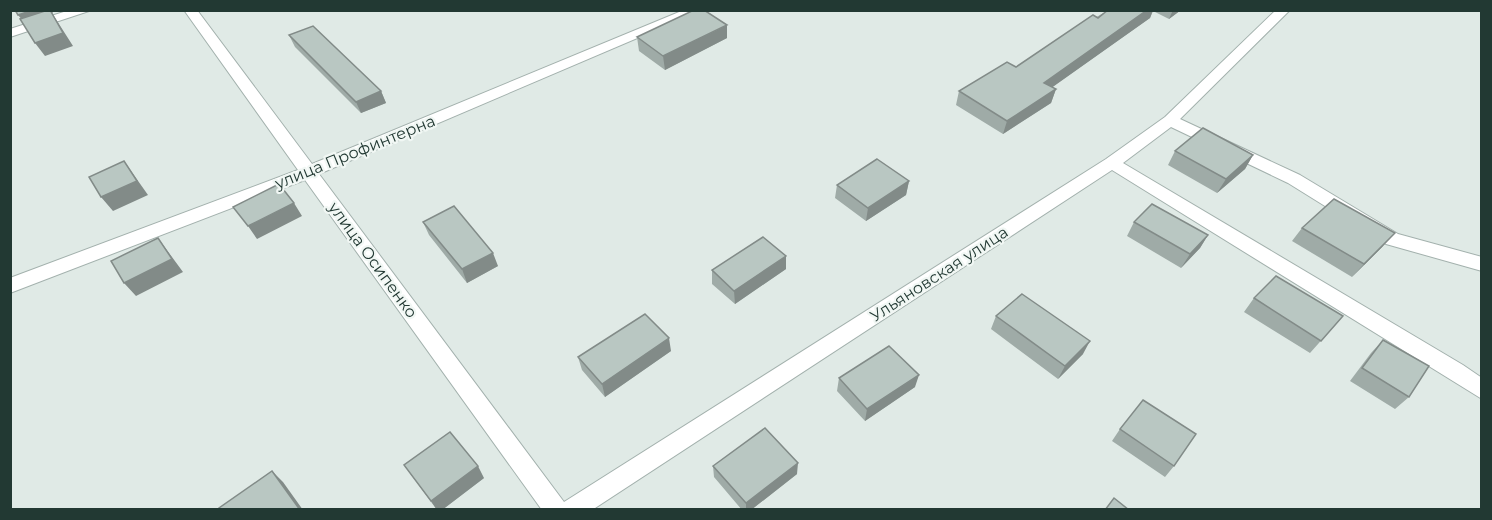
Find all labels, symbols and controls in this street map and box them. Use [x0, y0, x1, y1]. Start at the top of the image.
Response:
street label: улица Профинтерна [271, 111, 438, 193]
street label: улица Осипенко [324, 198, 421, 322]
street label: Ульяновская улица [867, 222, 1011, 326]

